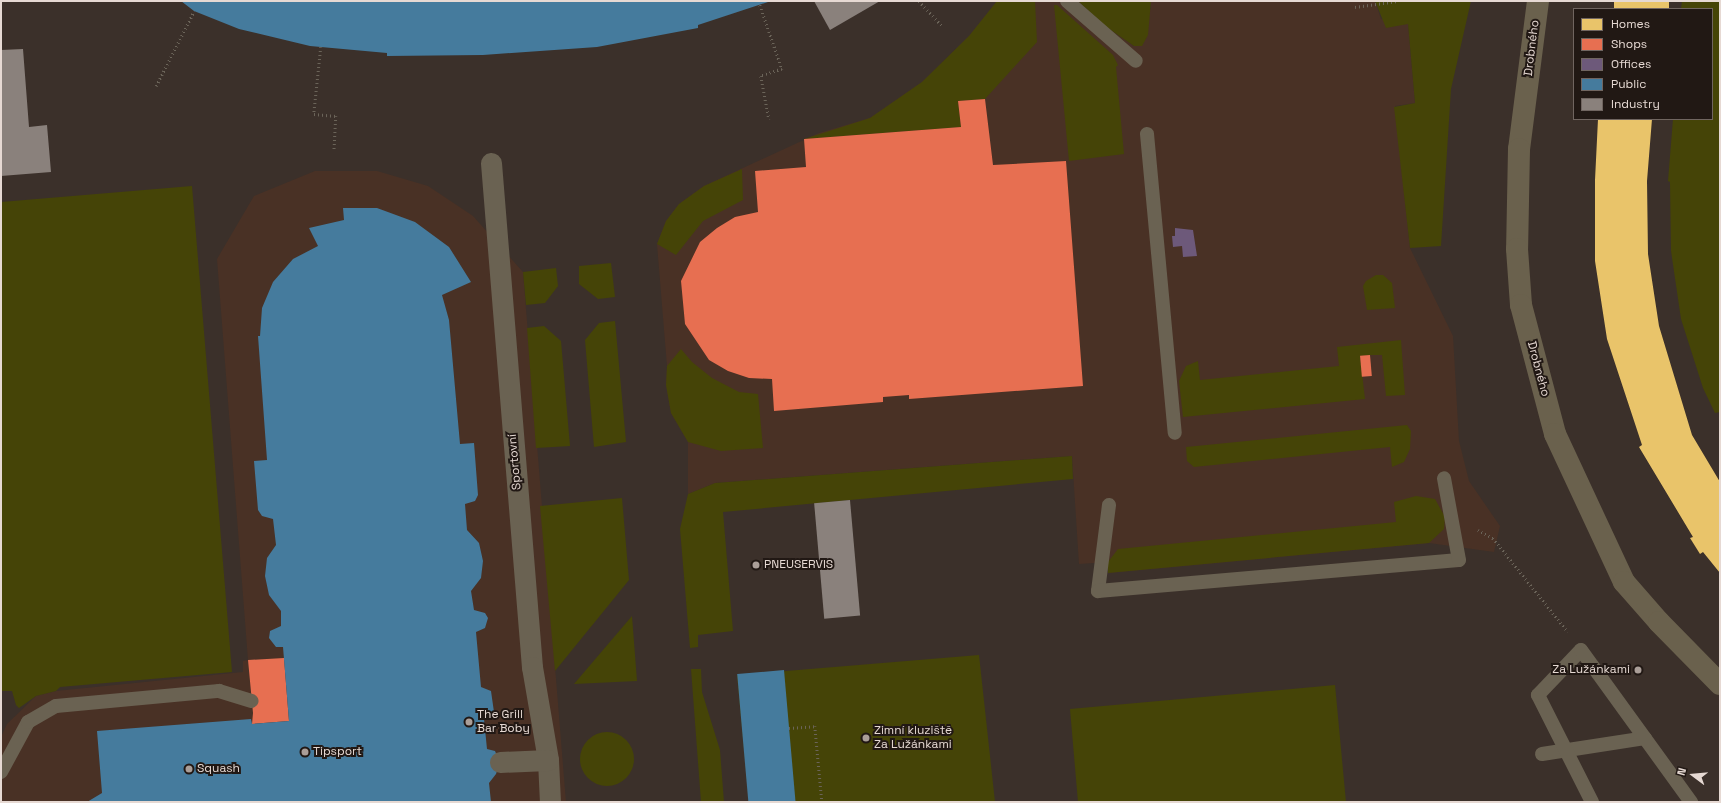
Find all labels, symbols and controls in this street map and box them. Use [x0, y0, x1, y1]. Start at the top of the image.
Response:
legend [1573, 8, 1713, 120]
text: Homes [1611, 16, 1650, 32]
street label: Drobného [1521, 19, 1543, 77]
text: Shops [1611, 36, 1647, 52]
text: Offices [1611, 56, 1651, 72]
text: Public [1611, 76, 1646, 92]
text: Industry [1611, 96, 1660, 112]
street label: Drobného [1524, 340, 1552, 398]
street label: Sportovní [505, 433, 525, 491]
place label: PNEUSERVIS [764, 558, 833, 572]
marker: PNEUSERVIS [751, 560, 761, 570]
place label: Za Lužánkami [1552, 663, 1630, 677]
marker: Za Lužánkami [1633, 665, 1643, 675]
place label: The Grill Bar Boby [477, 708, 530, 736]
marker: The Grill Bar Boby [464, 717, 474, 727]
place label: Zimní kluziště Za Lužánkami [874, 724, 952, 752]
marker: Zimní kluziště Za Lužánkami [861, 733, 871, 743]
place label: Tipsport [313, 745, 362, 759]
marker: Tipsport [300, 747, 310, 757]
north arrow [1673, 755, 1713, 795]
place label: Squash [197, 762, 240, 776]
marker: Squash [184, 764, 194, 774]
text: N [1674, 766, 1689, 777]

